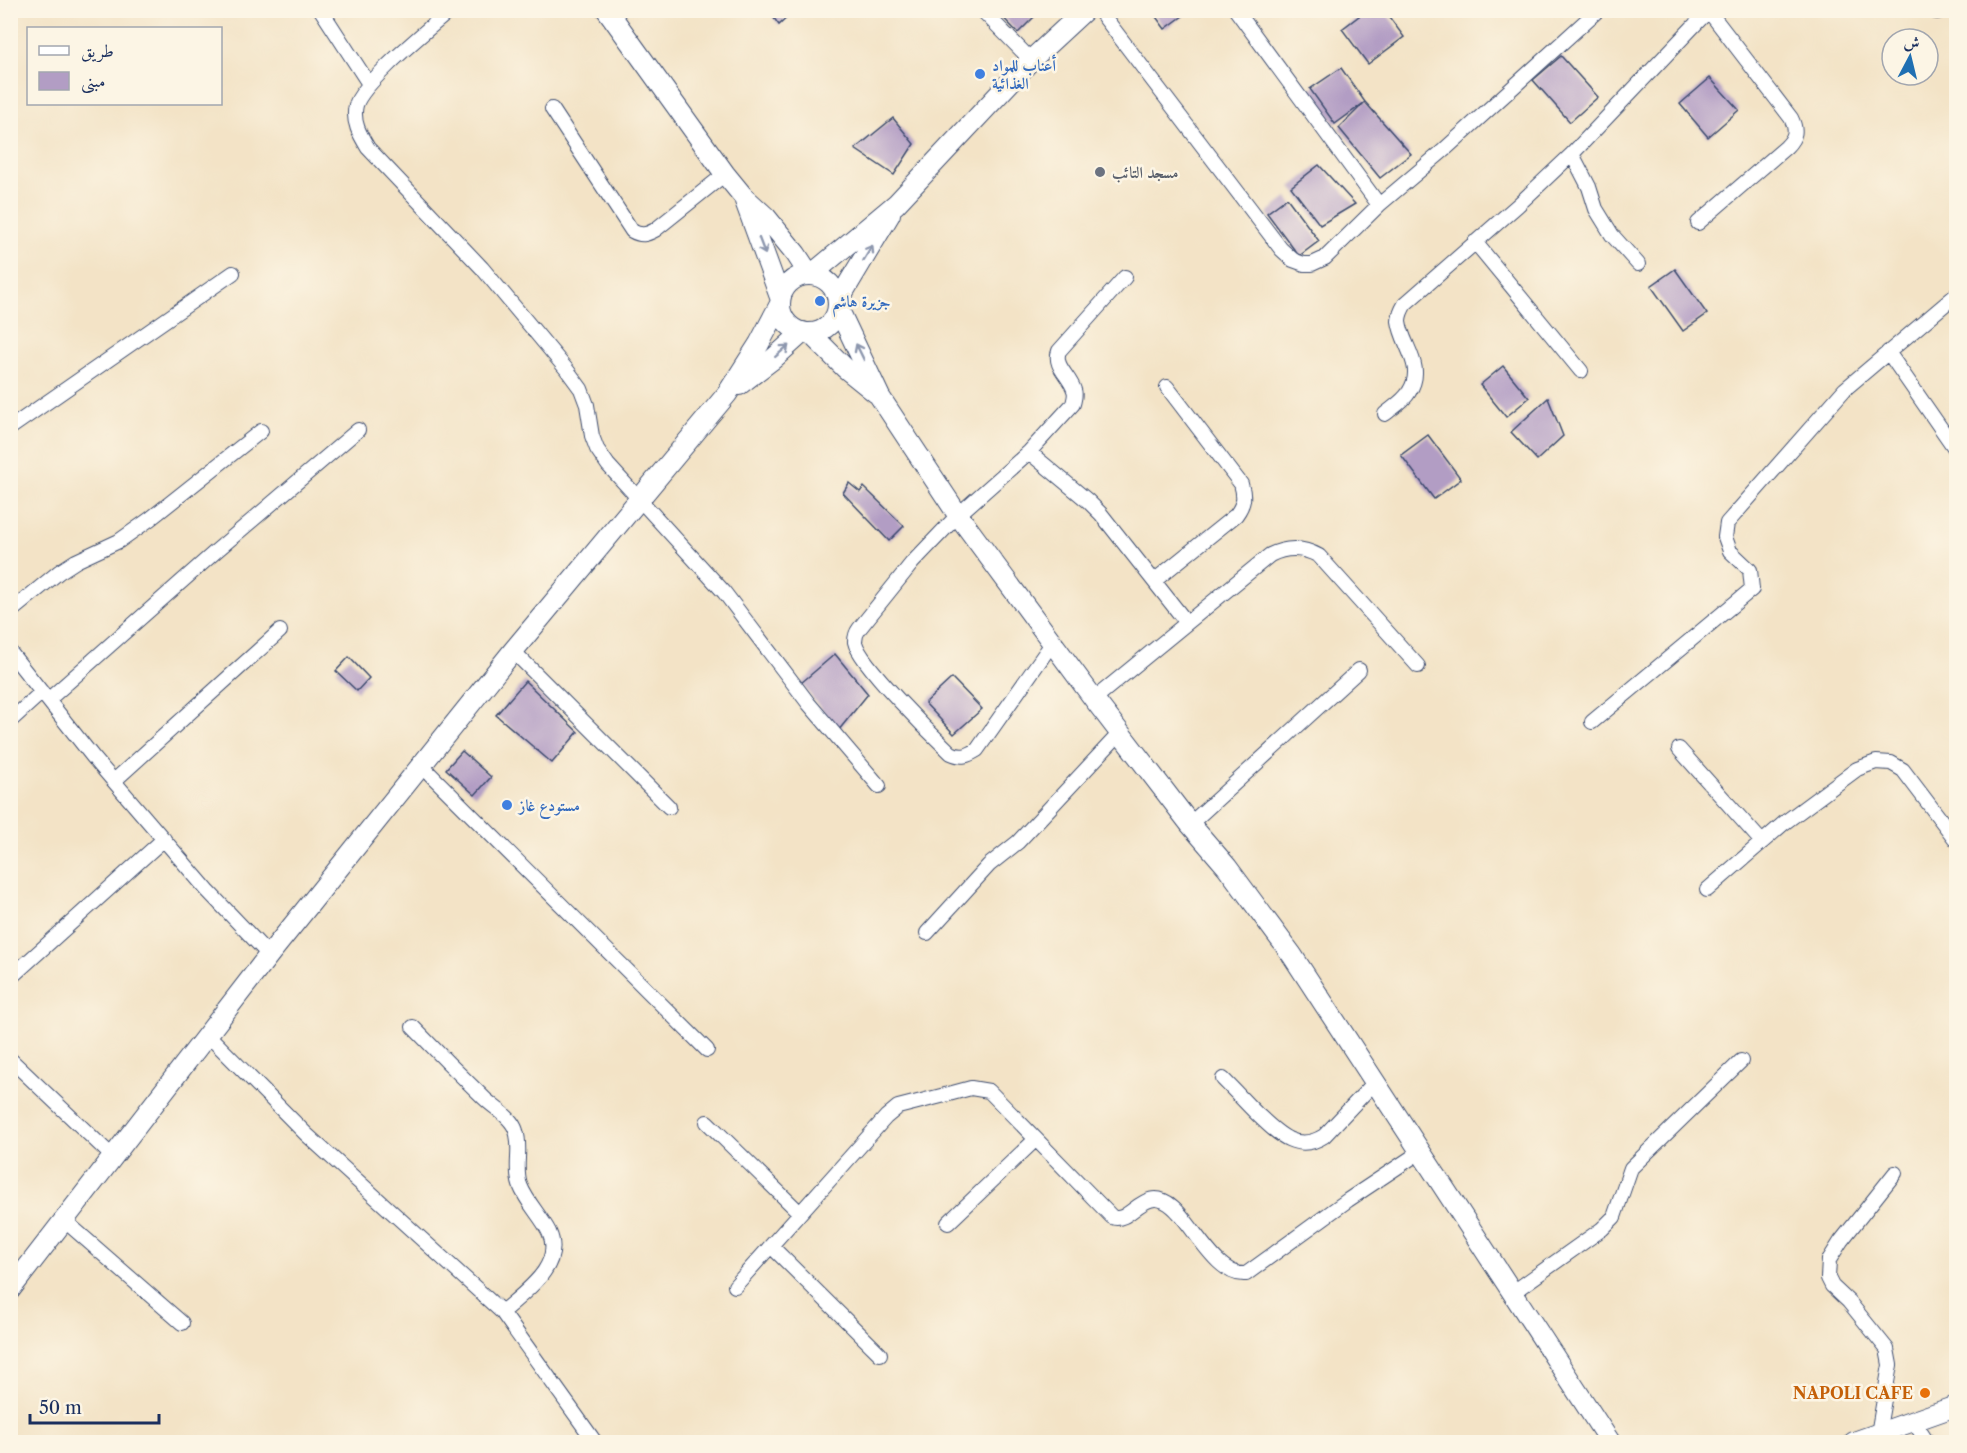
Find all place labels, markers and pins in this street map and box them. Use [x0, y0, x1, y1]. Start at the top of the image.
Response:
place label: أعناب للمواد الغذائية [992, 54, 1056, 93]
marker: أعناب للمواد الغذائية [973, 67, 987, 81]
place label: مسجد التائب [1112, 162, 1178, 183]
marker: مسجد التائب [1093, 165, 1107, 179]
place label: جزيرة هاشم [832, 291, 890, 318]
marker: جزيرة هاشم [813, 294, 827, 308]
place label: مستودع غاز [517, 795, 580, 819]
marker: مستودع غاز [500, 798, 514, 812]
place label: NAPOLI CAFE [1793, 1383, 1913, 1403]
marker: NAPOLI CAFE [1918, 1386, 1932, 1400]

